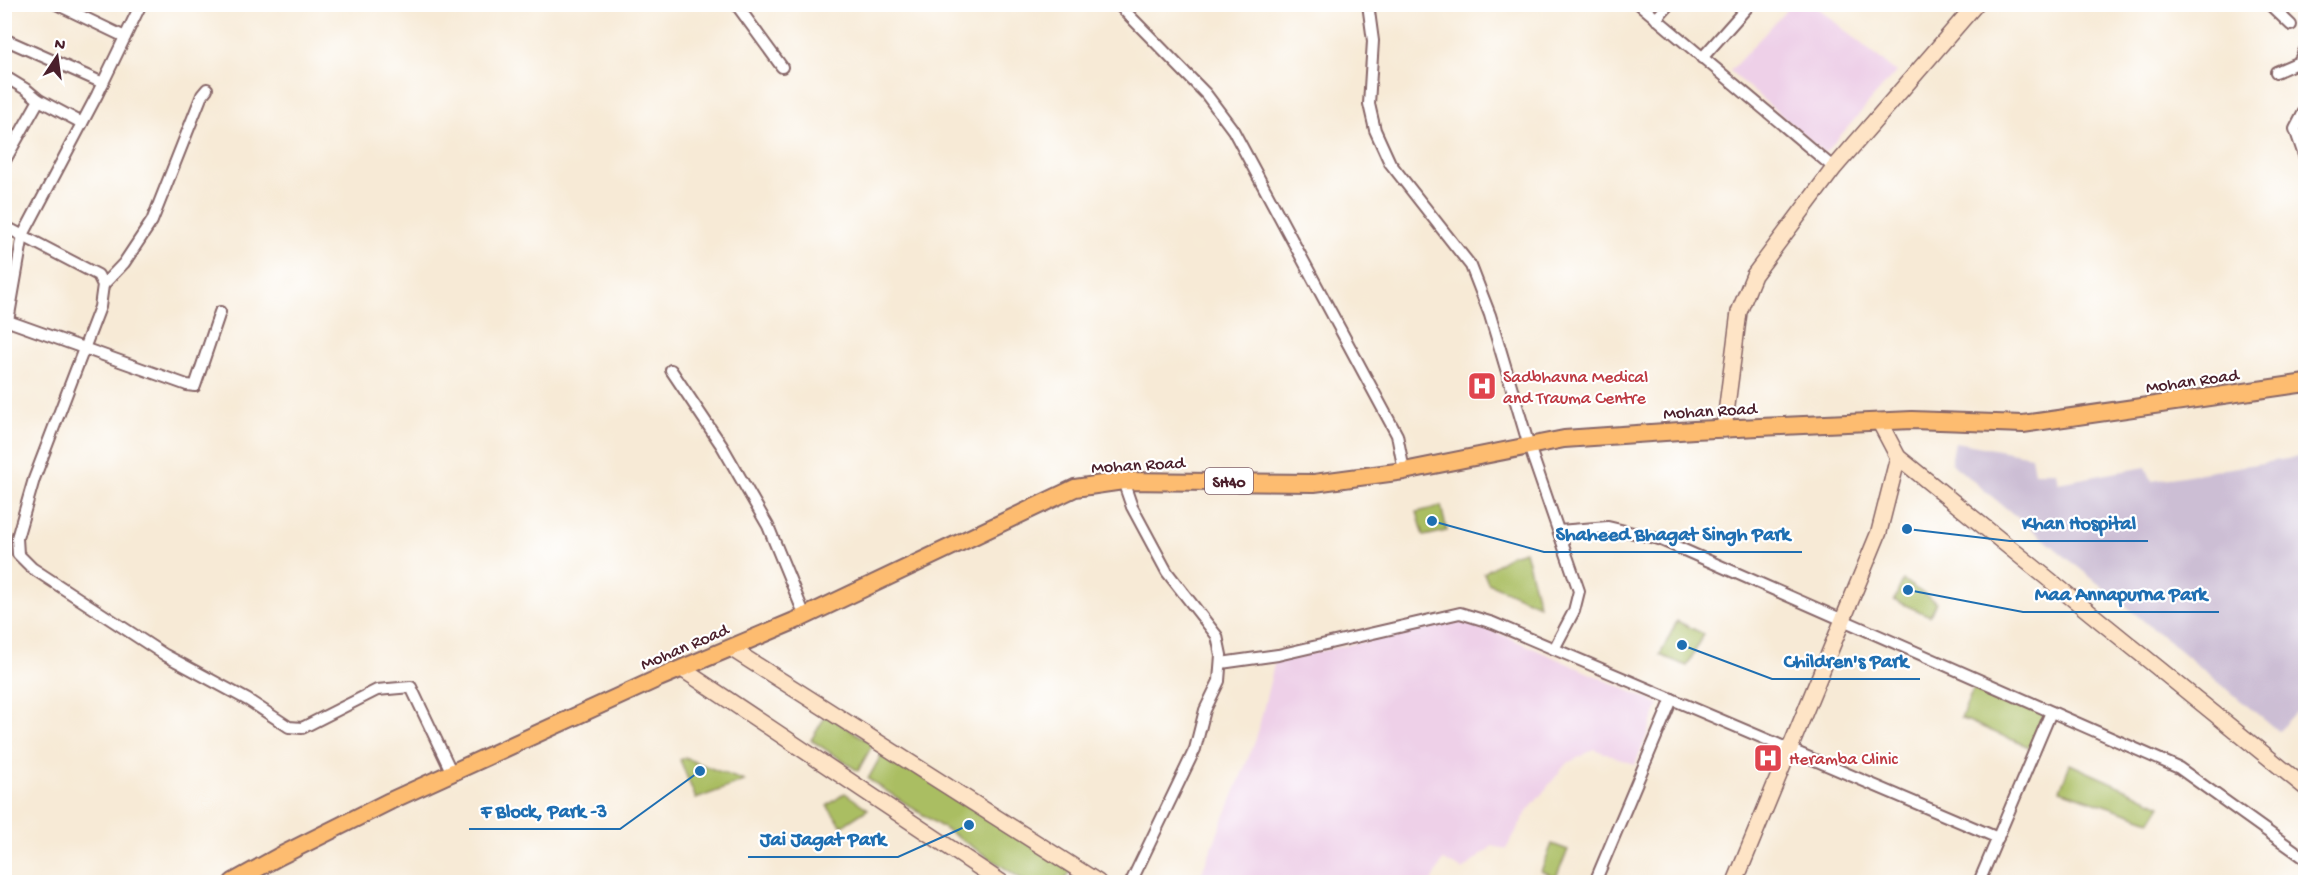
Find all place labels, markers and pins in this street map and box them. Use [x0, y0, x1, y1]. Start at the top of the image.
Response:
place label: Sadbhavna Medical and Trauma Centre [1503, 368, 1648, 410]
hospital icon: Sadbhavna Medical and Trauma Centre [1466, 370, 1498, 402]
callout: Khan Hospital [2010, 503, 2148, 541]
callout: Shaheed Bhagat Singh Park [1544, 514, 1802, 552]
callout: Maa Annapurna Park [2023, 574, 2219, 612]
callout: Children's Park [1772, 641, 1920, 679]
hospital icon: Heramba Clinic [1752, 742, 1784, 774]
place label: Heramba Clinic [1789, 750, 1899, 771]
callout: F Block, Park -3 [469, 791, 620, 829]
callout: Jai Jagat Park [748, 819, 898, 857]

